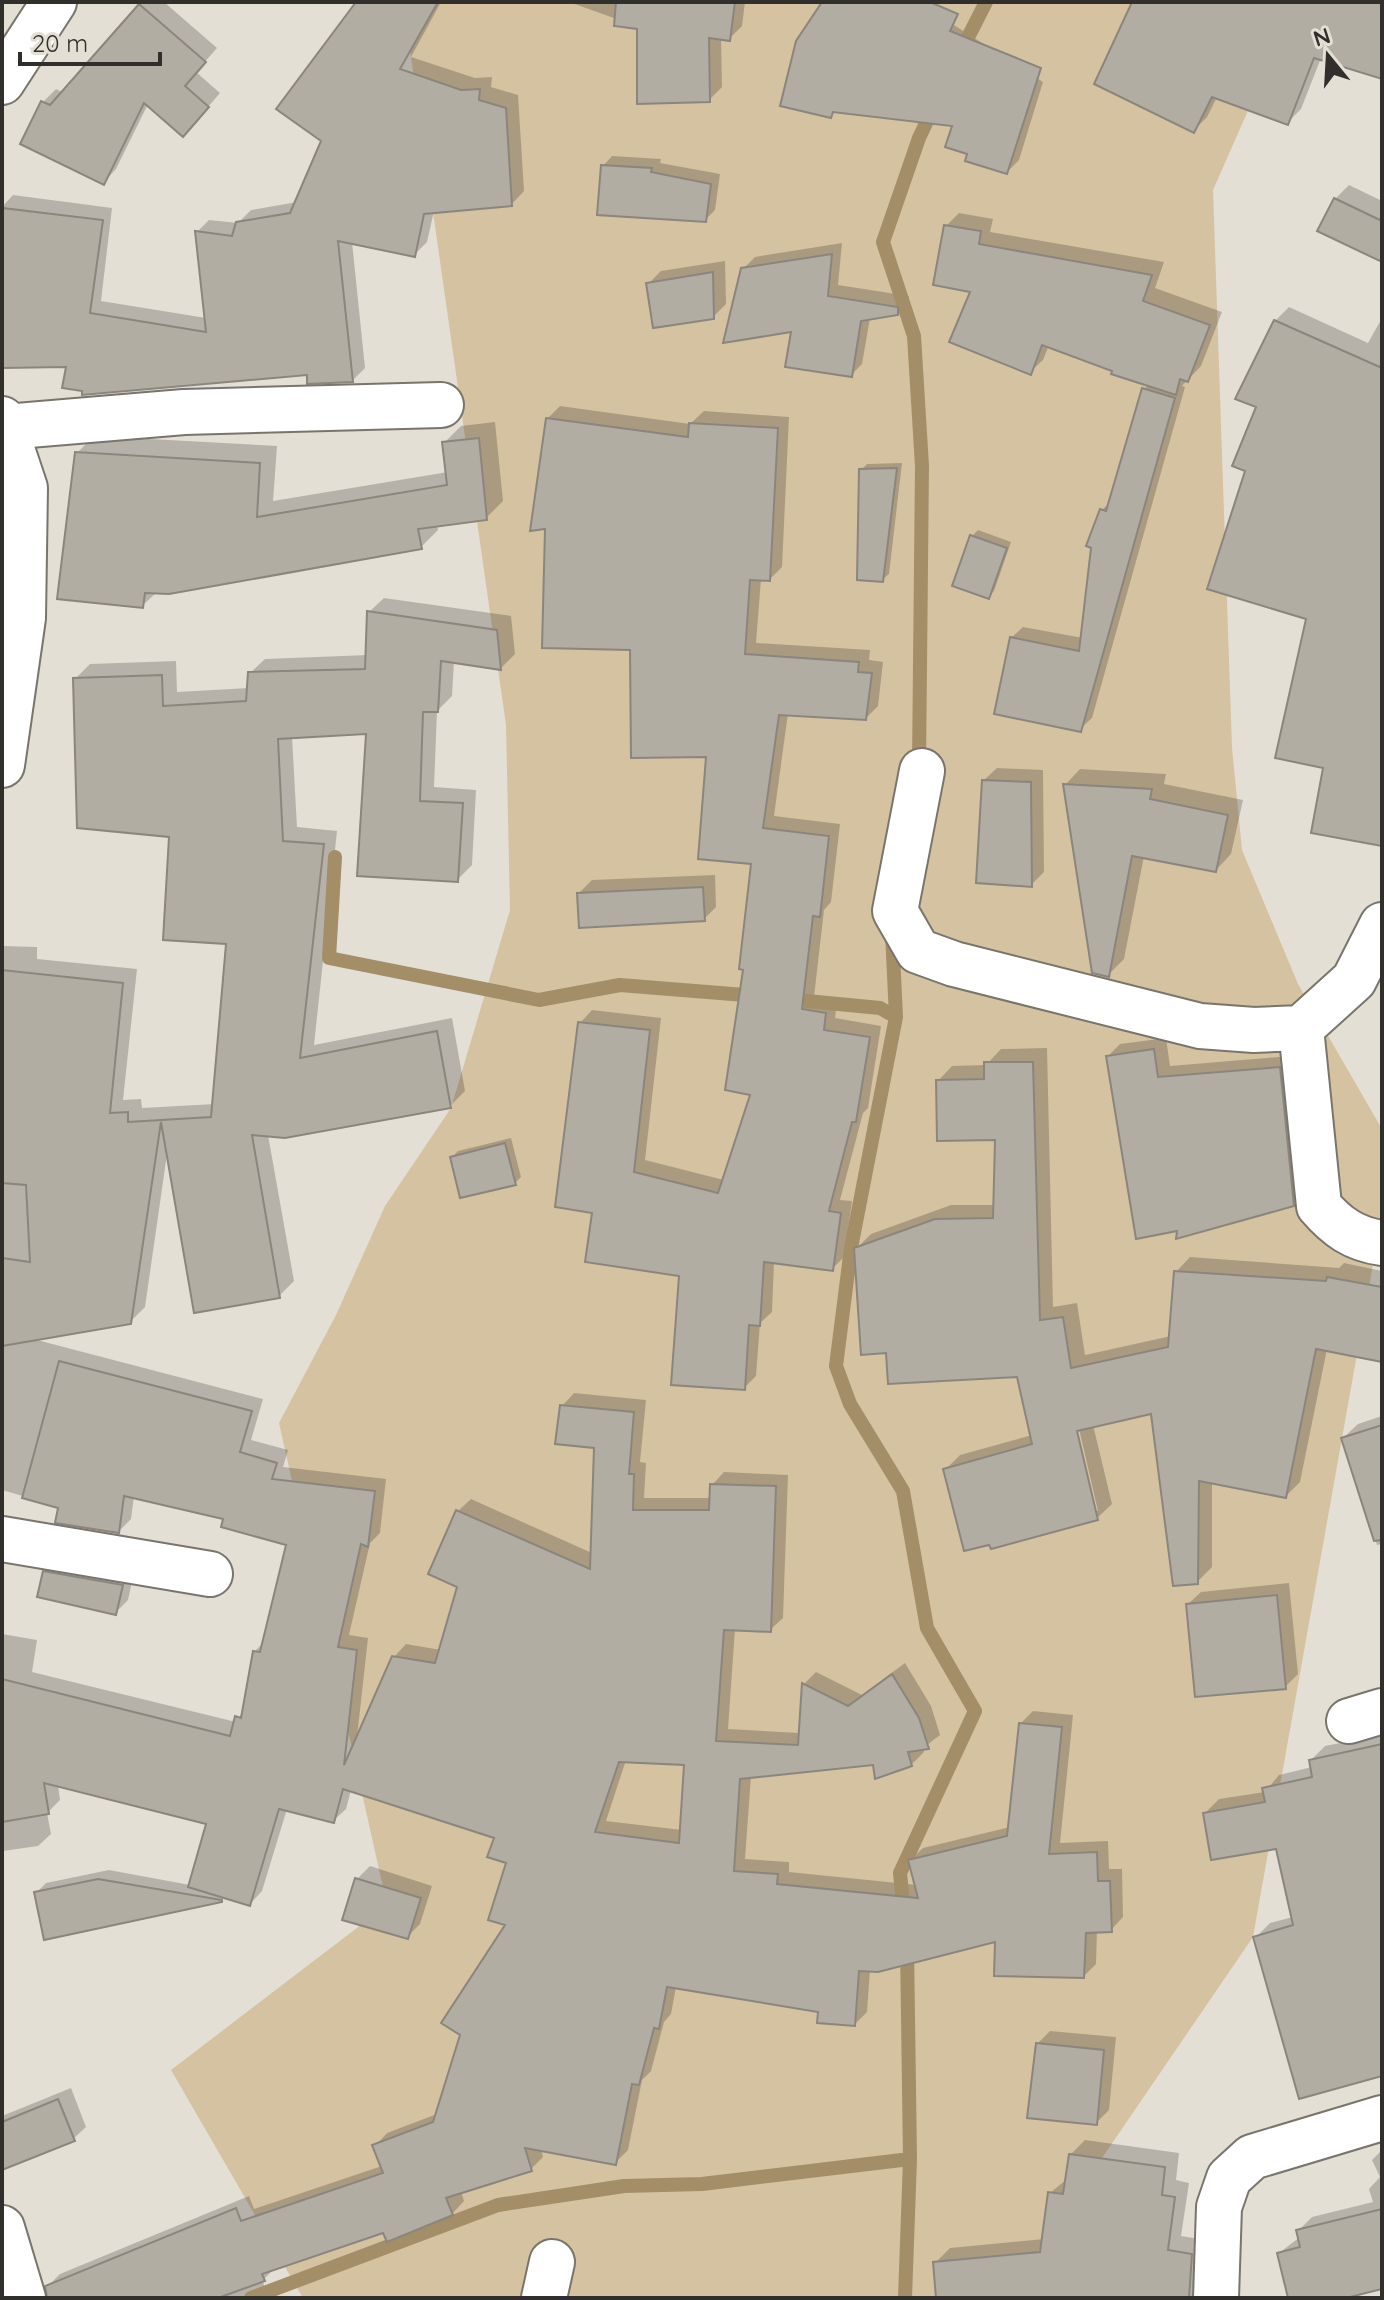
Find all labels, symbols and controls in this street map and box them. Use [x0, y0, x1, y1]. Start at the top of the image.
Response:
scale bar [20, 16, 160, 66]
north arrow [1288, 16, 1368, 96]
text: N [1310, 21, 1334, 53]
text: 20 m [32, 28, 88, 58]

